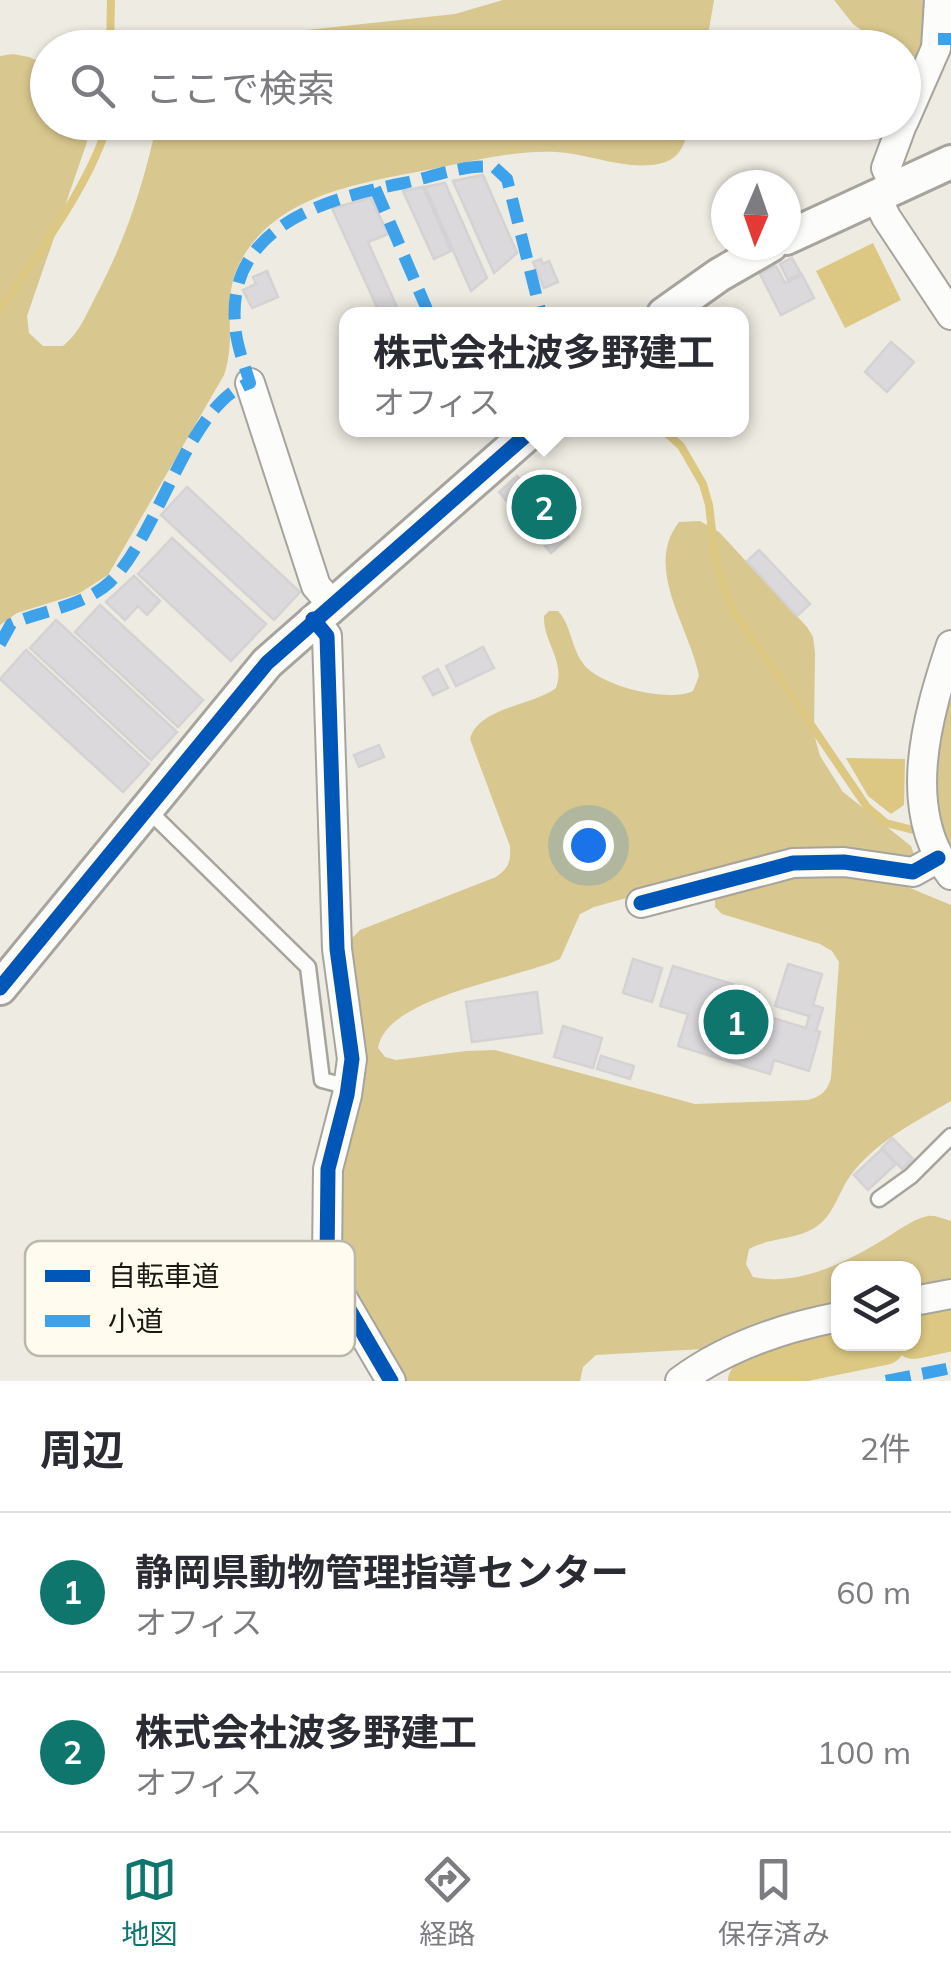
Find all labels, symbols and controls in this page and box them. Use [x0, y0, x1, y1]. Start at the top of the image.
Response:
search box [30, 30, 921, 140]
icon: search [65, 58, 120, 113]
text: ここで検索 [145, 64, 335, 112]
north arrow [711, 170, 801, 260]
popup [339, 307, 749, 437]
text: 株式会社波多野建工 [373, 328, 715, 376]
text: オフィス [373, 382, 500, 422]
pin: 2 [512, 470, 576, 544]
your location [563, 820, 614, 871]
pin: 1 [704, 984, 768, 1060]
legend [25, 1241, 355, 1356]
text: 自転車道 [108, 1258, 220, 1293]
map controls [831, 1261, 921, 1351]
button: layers [831, 1261, 921, 1351]
text: 小道 [108, 1303, 164, 1338]
text: 周辺 [40, 1423, 124, 1476]
text: 2件 [860, 1428, 911, 1468]
text: 静岡県動物管理指導センター [135, 1548, 629, 1596]
text: 1 [63, 1572, 82, 1612]
text: 60 m [836, 1572, 911, 1612]
text: オフィス [135, 1602, 262, 1642]
text: 株式会社波多野建工 [135, 1708, 477, 1756]
text: 2 [63, 1732, 82, 1772]
text: 100 m [817, 1732, 911, 1772]
text: オフィス [135, 1762, 262, 1802]
tab: 地図 [121, 1852, 177, 1952]
tab: 経路 [419, 1852, 476, 1952]
tab: 保存済み [718, 1852, 830, 1952]

